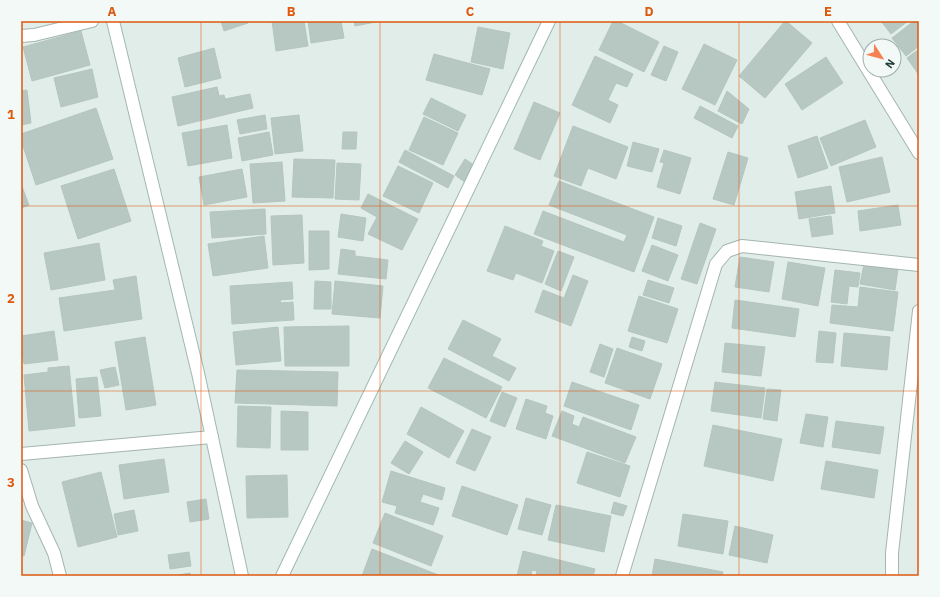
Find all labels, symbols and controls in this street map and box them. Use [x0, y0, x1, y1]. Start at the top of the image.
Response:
text: A [108, 3, 117, 20]
text: B [287, 3, 296, 20]
text: C [466, 3, 475, 20]
text: D [644, 3, 654, 20]
text: E [824, 3, 832, 20]
north arrow [862, 38, 902, 78]
text: N [882, 57, 898, 71]
text: 1 [7, 106, 15, 123]
text: 2 [7, 290, 15, 307]
text: 3 [7, 474, 15, 491]

